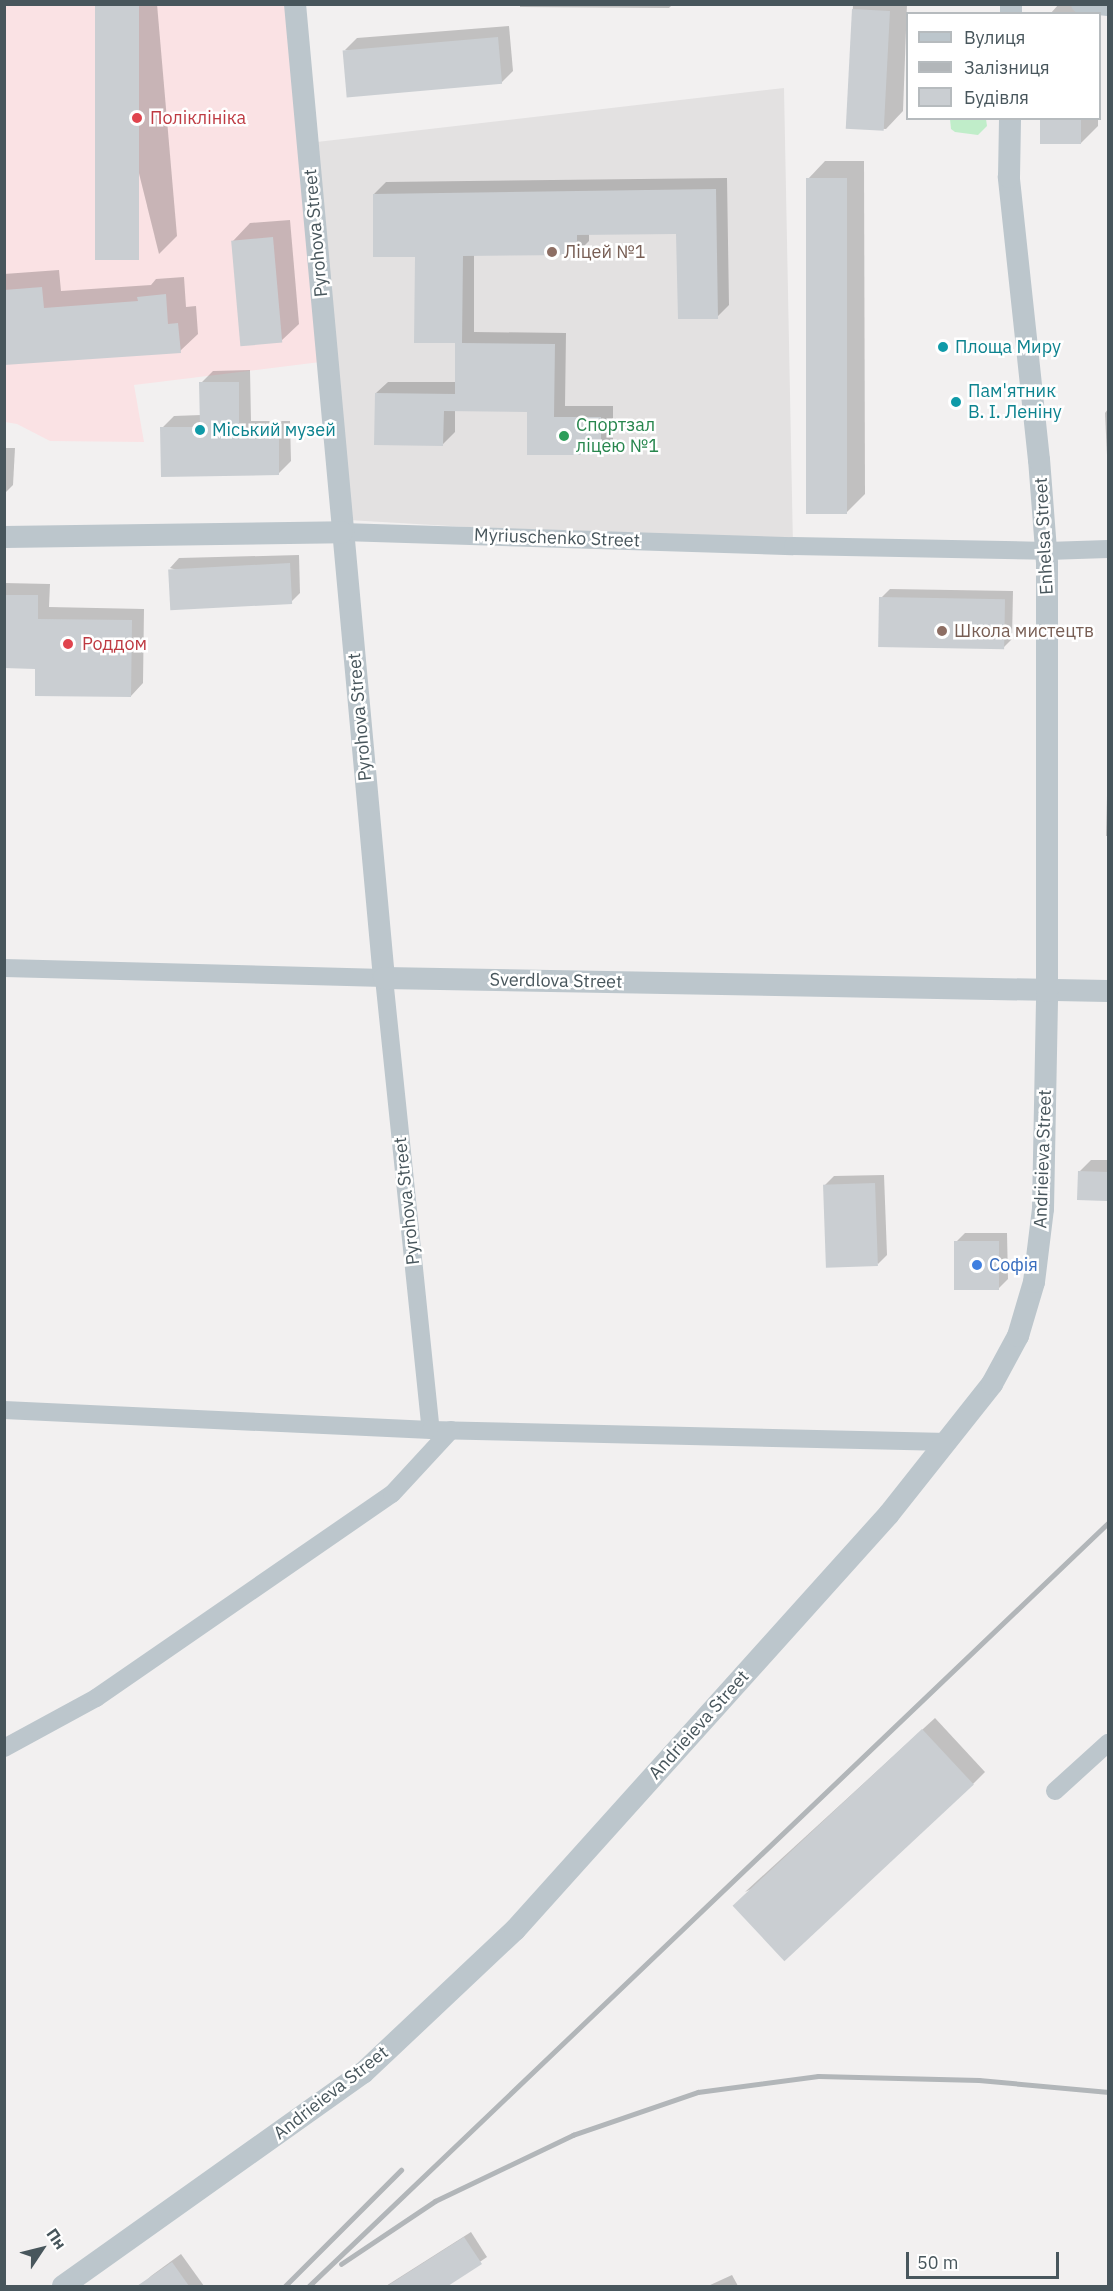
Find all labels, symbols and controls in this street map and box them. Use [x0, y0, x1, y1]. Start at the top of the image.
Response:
legend [906, 12, 1101, 120]
text: Вулиця [964, 26, 1025, 49]
text: Залізниця [964, 56, 1050, 79]
text: Будівля [964, 86, 1029, 109]
place label: Поліклініка [150, 107, 246, 129]
marker: Поліклініка [128, 109, 146, 127]
street label: Pyrohova Street [300, 168, 332, 298]
place label: Ліцей №1 [564, 241, 646, 263]
marker: Ліцей №1 [545, 245, 559, 259]
place label: Площа Миру [955, 336, 1061, 358]
marker: Площа Миру [936, 340, 950, 354]
place label: Пам'ятник В. І. Леніну [968, 381, 1062, 424]
marker: Пам'ятник В. І. Леніну [949, 395, 963, 409]
place label: Спортзал ліцею №1 [576, 415, 659, 458]
place label: Міський музей [212, 419, 336, 441]
marker: Міський музей [193, 423, 207, 437]
marker: Спортзал ліцею №1 [557, 429, 571, 443]
street label: Enhelsa Street [1030, 477, 1058, 595]
street label: Myriuschenko Street [474, 524, 640, 552]
place label: Школа мистецтв [954, 620, 1094, 642]
marker: Школа мистецтв [935, 624, 949, 638]
place label: Роддом [82, 633, 147, 655]
marker: Роддом [59, 635, 77, 653]
street label: Pyrohova Street [344, 652, 376, 782]
street label: Sverdlova Street [489, 969, 623, 993]
street label: Andrieieva Street [1030, 1089, 1056, 1229]
street label: Pyrohova Street [390, 1136, 424, 1266]
place label: Софія [989, 1254, 1038, 1276]
marker: Софія [970, 1258, 984, 1272]
street label: Andrieieva Street [644, 1666, 754, 1784]
street label: Andrieieva Street [269, 2042, 393, 2144]
north arrow [12, 2219, 72, 2279]
text: Пн [42, 2224, 71, 2253]
scale bar [909, 2240, 1062, 2278]
text: 50 m [917, 2251, 959, 2274]

